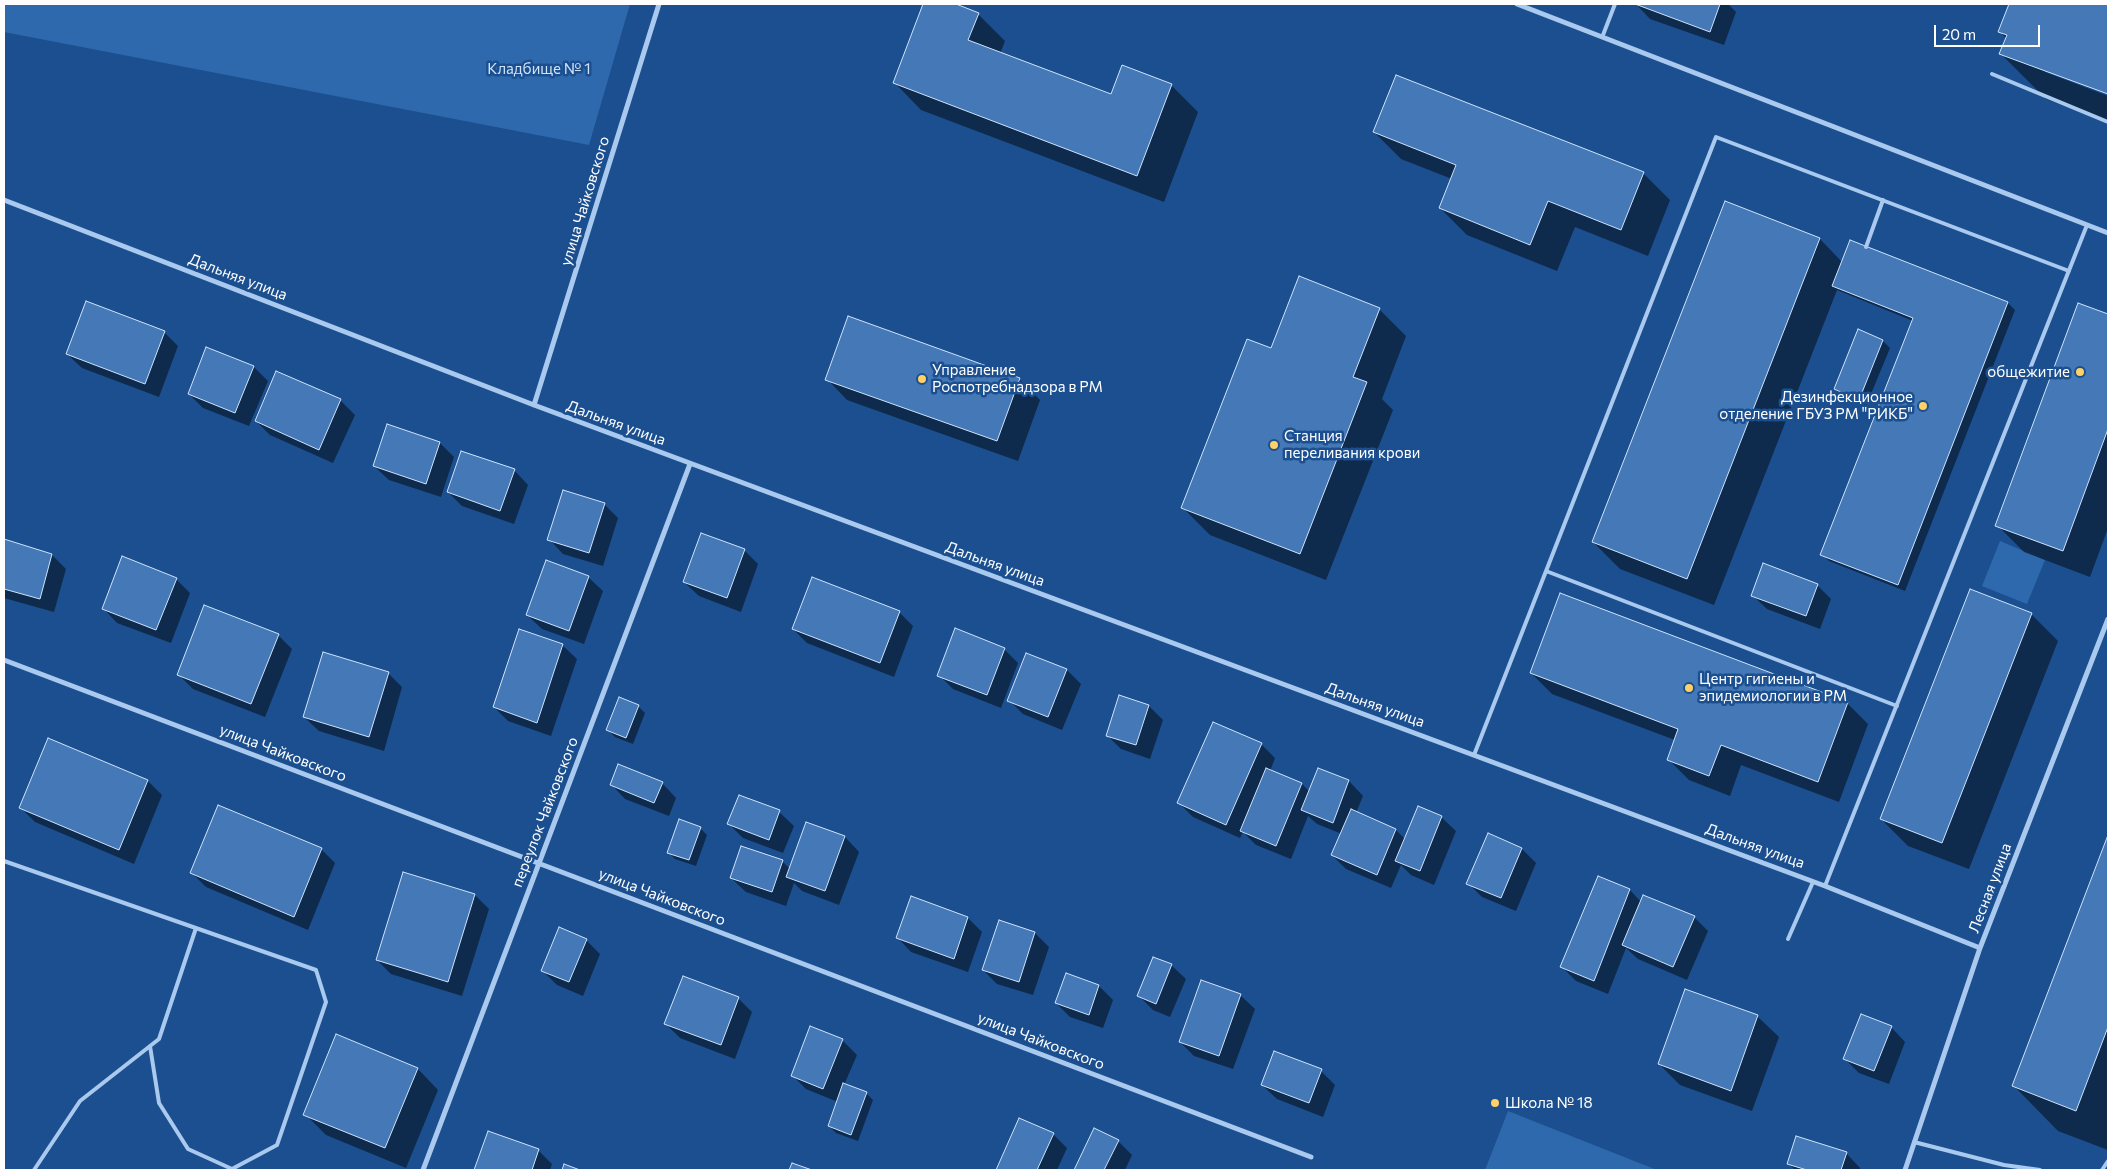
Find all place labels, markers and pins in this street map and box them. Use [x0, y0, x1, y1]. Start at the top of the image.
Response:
place label: Управление Роспотребнадзора в РМ [932, 361, 1103, 396]
place label: общежитие [1987, 363, 2070, 381]
marker: общежитие [2074, 366, 2086, 378]
marker: Управление Роспотребнадзора в РМ [916, 373, 928, 385]
place label: Дезинфекционное отделение ГБУЗ РМ "РИКБ" [1719, 388, 1913, 423]
marker: Дезинфекционное отделение ГБУЗ РМ "РИКБ" [1917, 400, 1929, 412]
place label: Станция переливания крови [1284, 427, 1420, 462]
marker: Станция переливания крови [1268, 439, 1280, 451]
place label: Центр гигиены и эпидемиологии в РМ [1699, 670, 1847, 705]
marker: Центр гигиены и эпидемиологии в РМ [1683, 682, 1695, 694]
place label: Школа № 18 [1505, 1094, 1592, 1112]
marker: Школа № 18 [1489, 1097, 1501, 1109]

